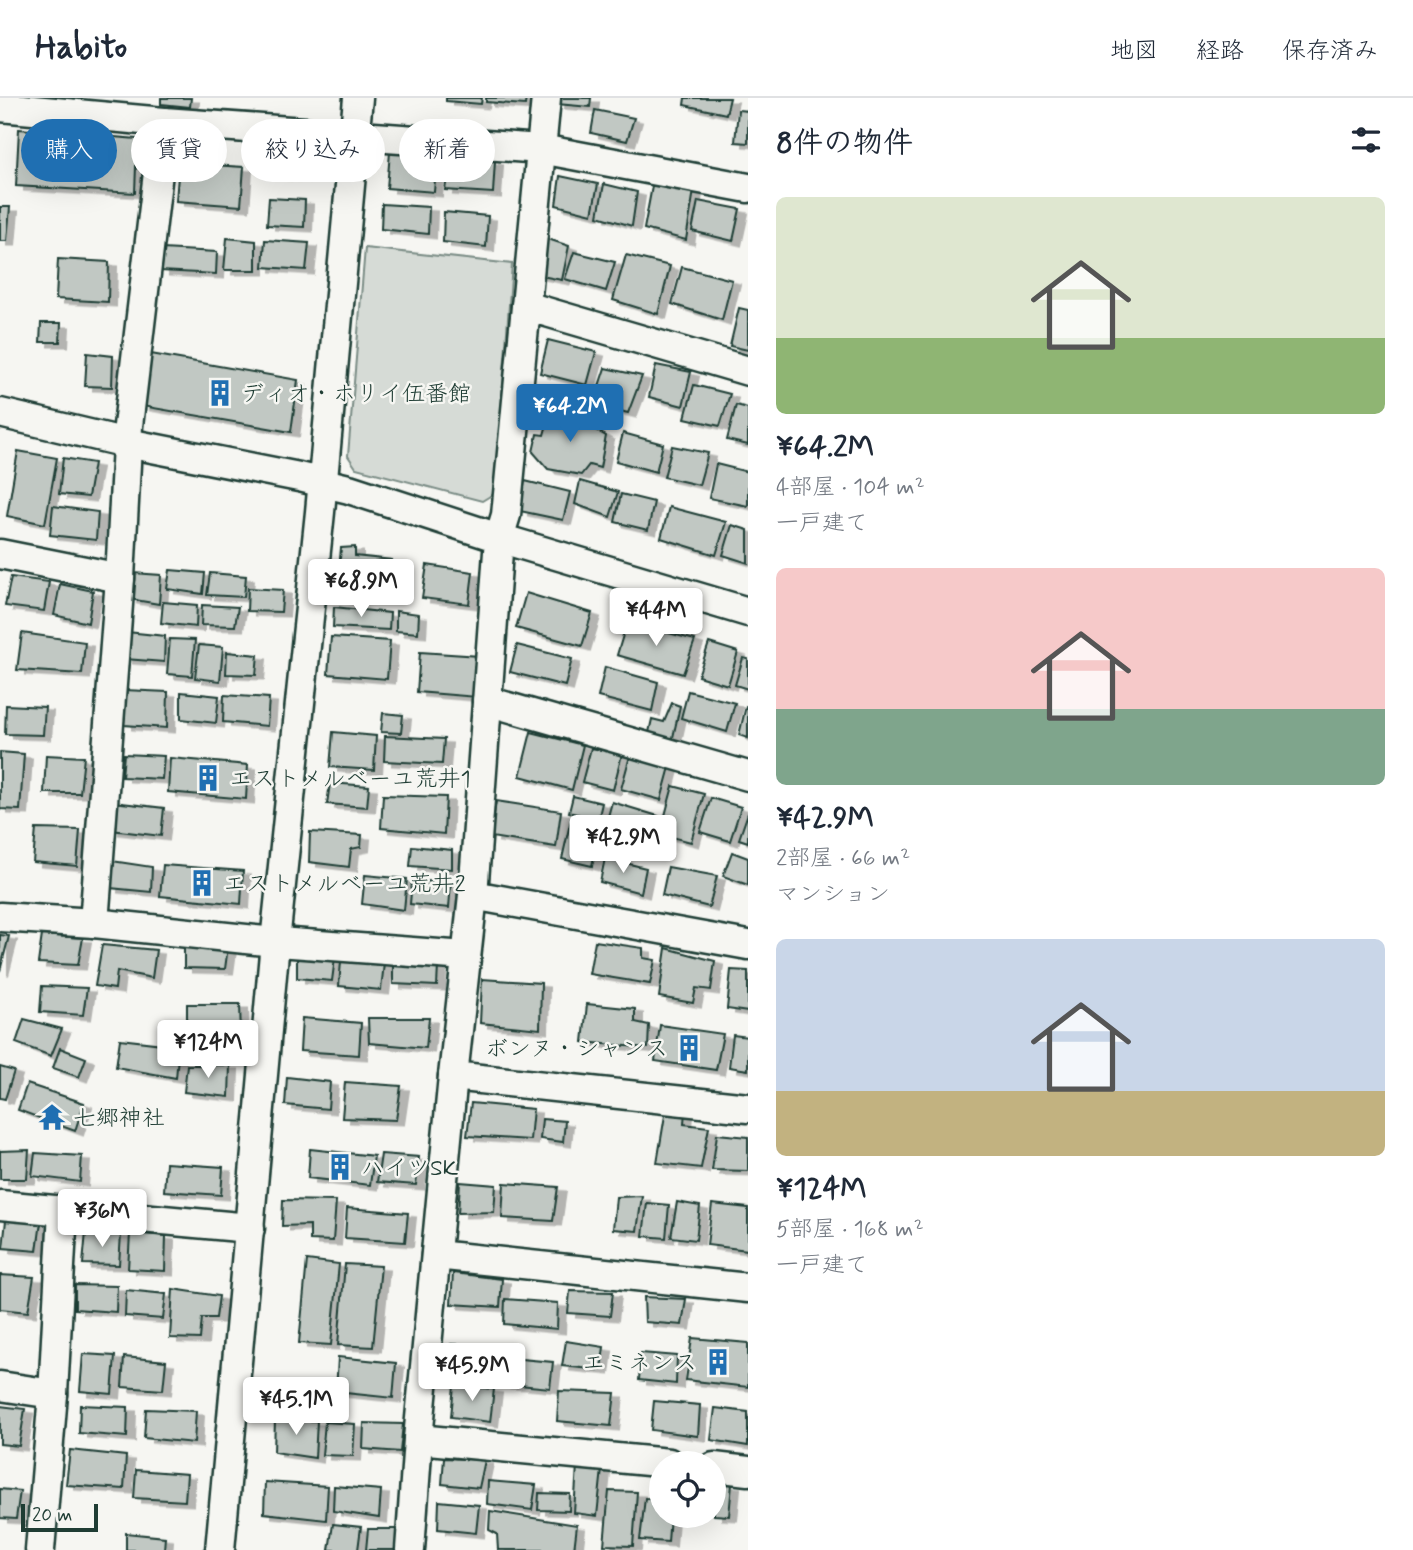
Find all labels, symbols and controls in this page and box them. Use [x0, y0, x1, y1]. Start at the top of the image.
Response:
text: Habito [35, 26, 127, 70]
text: 地図 [1110, 36, 1158, 67]
text: 経路 [1196, 36, 1244, 67]
text: 保存済み [1282, 36, 1378, 67]
chip: 購入 [21, 119, 117, 182]
chip: 賃貸 [131, 119, 227, 182]
chip: 絞り込み [241, 119, 385, 182]
chip: 新着 [399, 119, 495, 182]
icon: filters [1347, 121, 1385, 159]
text: 8件の物件 [776, 124, 913, 163]
icon: home [1018, 242, 1144, 368]
building icon: ディオ・ホリイ伍番館 [205, 378, 235, 408]
place label: ディオ・ホリイ伍番館 [241, 380, 471, 410]
pin: ¥64.2M [513, 384, 627, 444]
text: ¥64.2M [532, 392, 608, 422]
text: ¥64.2M [776, 428, 874, 467]
text: 4部屋 · 104 m² [776, 473, 925, 503]
text: 一戸建て [776, 509, 868, 539]
pin: ¥68.9M [304, 560, 418, 619]
text: ¥68.9M [324, 567, 398, 597]
pin: ¥44M [615, 588, 697, 648]
text: ¥44M [626, 596, 686, 626]
icon: home [1018, 613, 1144, 739]
building icon: エストメルベーユ荒井1 [193, 763, 223, 793]
place label: エストメルベーユ荒井1 [229, 765, 471, 795]
text: ¥42.9M [776, 799, 874, 838]
pin: ¥42.9M [566, 816, 680, 875]
text: ¥42.9M [585, 823, 661, 853]
text: 2部屋 · 66 m² [776, 844, 910, 874]
building icon: エストメルベーユ荒井2 [187, 868, 217, 898]
place label: エストメルベーユ荒井2 [223, 870, 466, 900]
text: マンション [776, 880, 890, 910]
icon: home [1018, 984, 1144, 1110]
pin: ¥124M [159, 1020, 257, 1080]
text: ¥124M [173, 1028, 243, 1058]
building icon: ボンヌ・シャンス [674, 1033, 704, 1063]
place label: ボンヌ・シャンス [485, 1035, 668, 1065]
temple icon: 七郷神社 [37, 1102, 67, 1132]
place label: 七郷神社 [73, 1104, 165, 1134]
building icon: ハイツSK [325, 1152, 355, 1182]
place label: ハイツSK [361, 1154, 459, 1184]
text: ¥124M [776, 1170, 867, 1209]
pin: ¥36M [61, 1190, 143, 1249]
text: ¥36M [74, 1197, 130, 1227]
text: 5部屋 · 168 m² [776, 1215, 924, 1245]
text: 一戸建て [776, 1251, 868, 1281]
pin: ¥45.9M [415, 1344, 529, 1403]
building icon: エミネンス [703, 1347, 733, 1377]
place label: エミネンス [582, 1349, 697, 1379]
text: ¥45.9M [434, 1351, 510, 1381]
pin: ¥45.1M [239, 1378, 353, 1437]
text: ¥45.1M [259, 1385, 333, 1415]
map controls [649, 1451, 726, 1528]
button: locate [649, 1451, 726, 1528]
scale bar [21, 1501, 98, 1533]
text: 20 m [32, 1503, 72, 1528]

